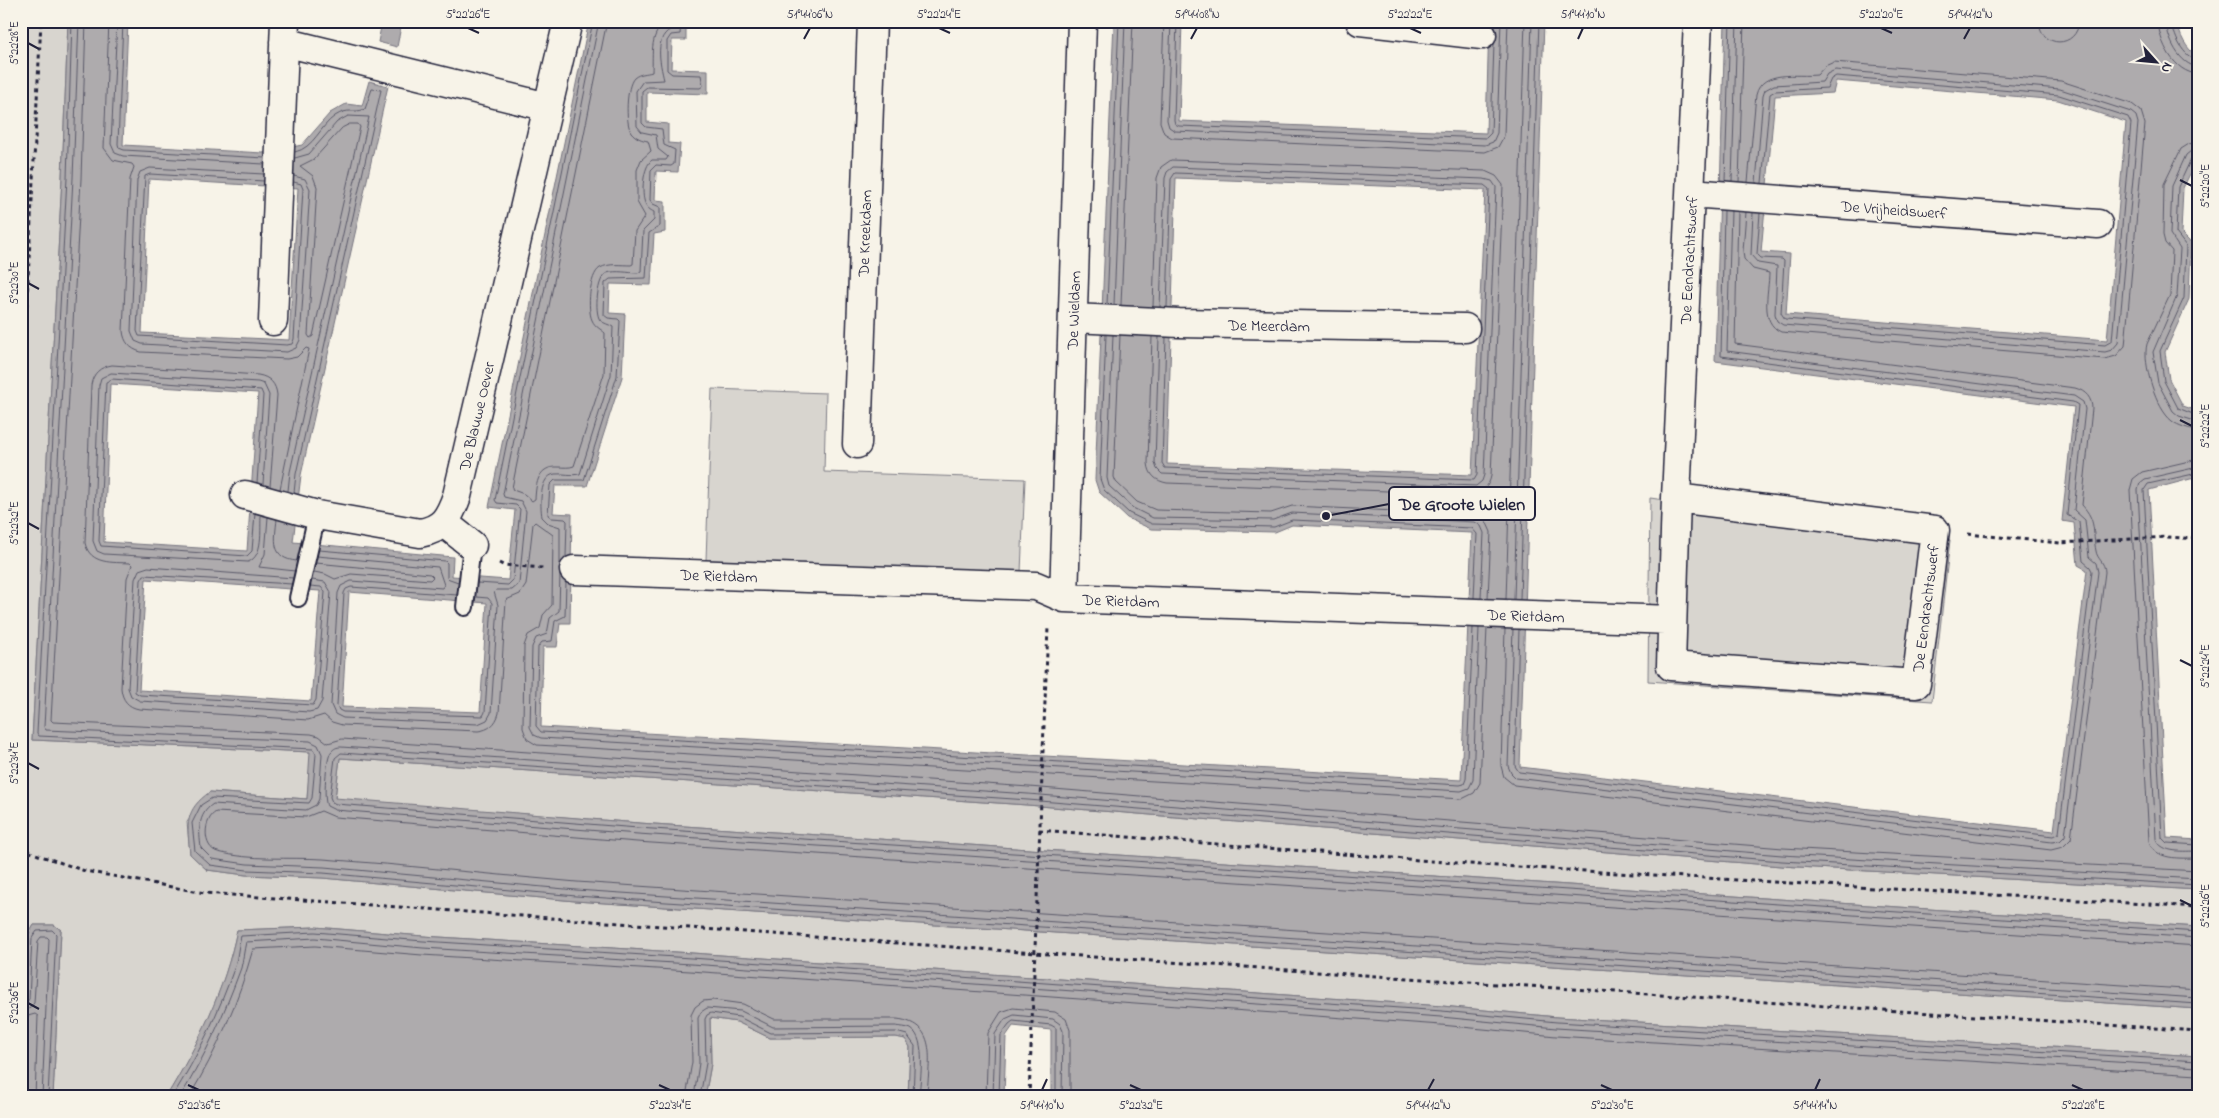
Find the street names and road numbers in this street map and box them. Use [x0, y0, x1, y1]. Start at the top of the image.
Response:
street label: De Kreekdam [852, 189, 880, 278]
street label: De Eendrachtswerf [1675, 195, 1705, 326]
street label: De Vrijheidswerf [1839, 195, 1948, 227]
street label: De Wieldam [1062, 270, 1088, 351]
street label: De Meerdam [1227, 314, 1310, 340]
street label: De Blauwe Oever [454, 359, 502, 474]
street label: De Eendrachtswerf [1907, 542, 1947, 674]
street label: De Rietdam [679, 564, 758, 590]
street label: De Rietdam [1081, 589, 1160, 615]
street label: De Rietdam [1486, 604, 1565, 630]

